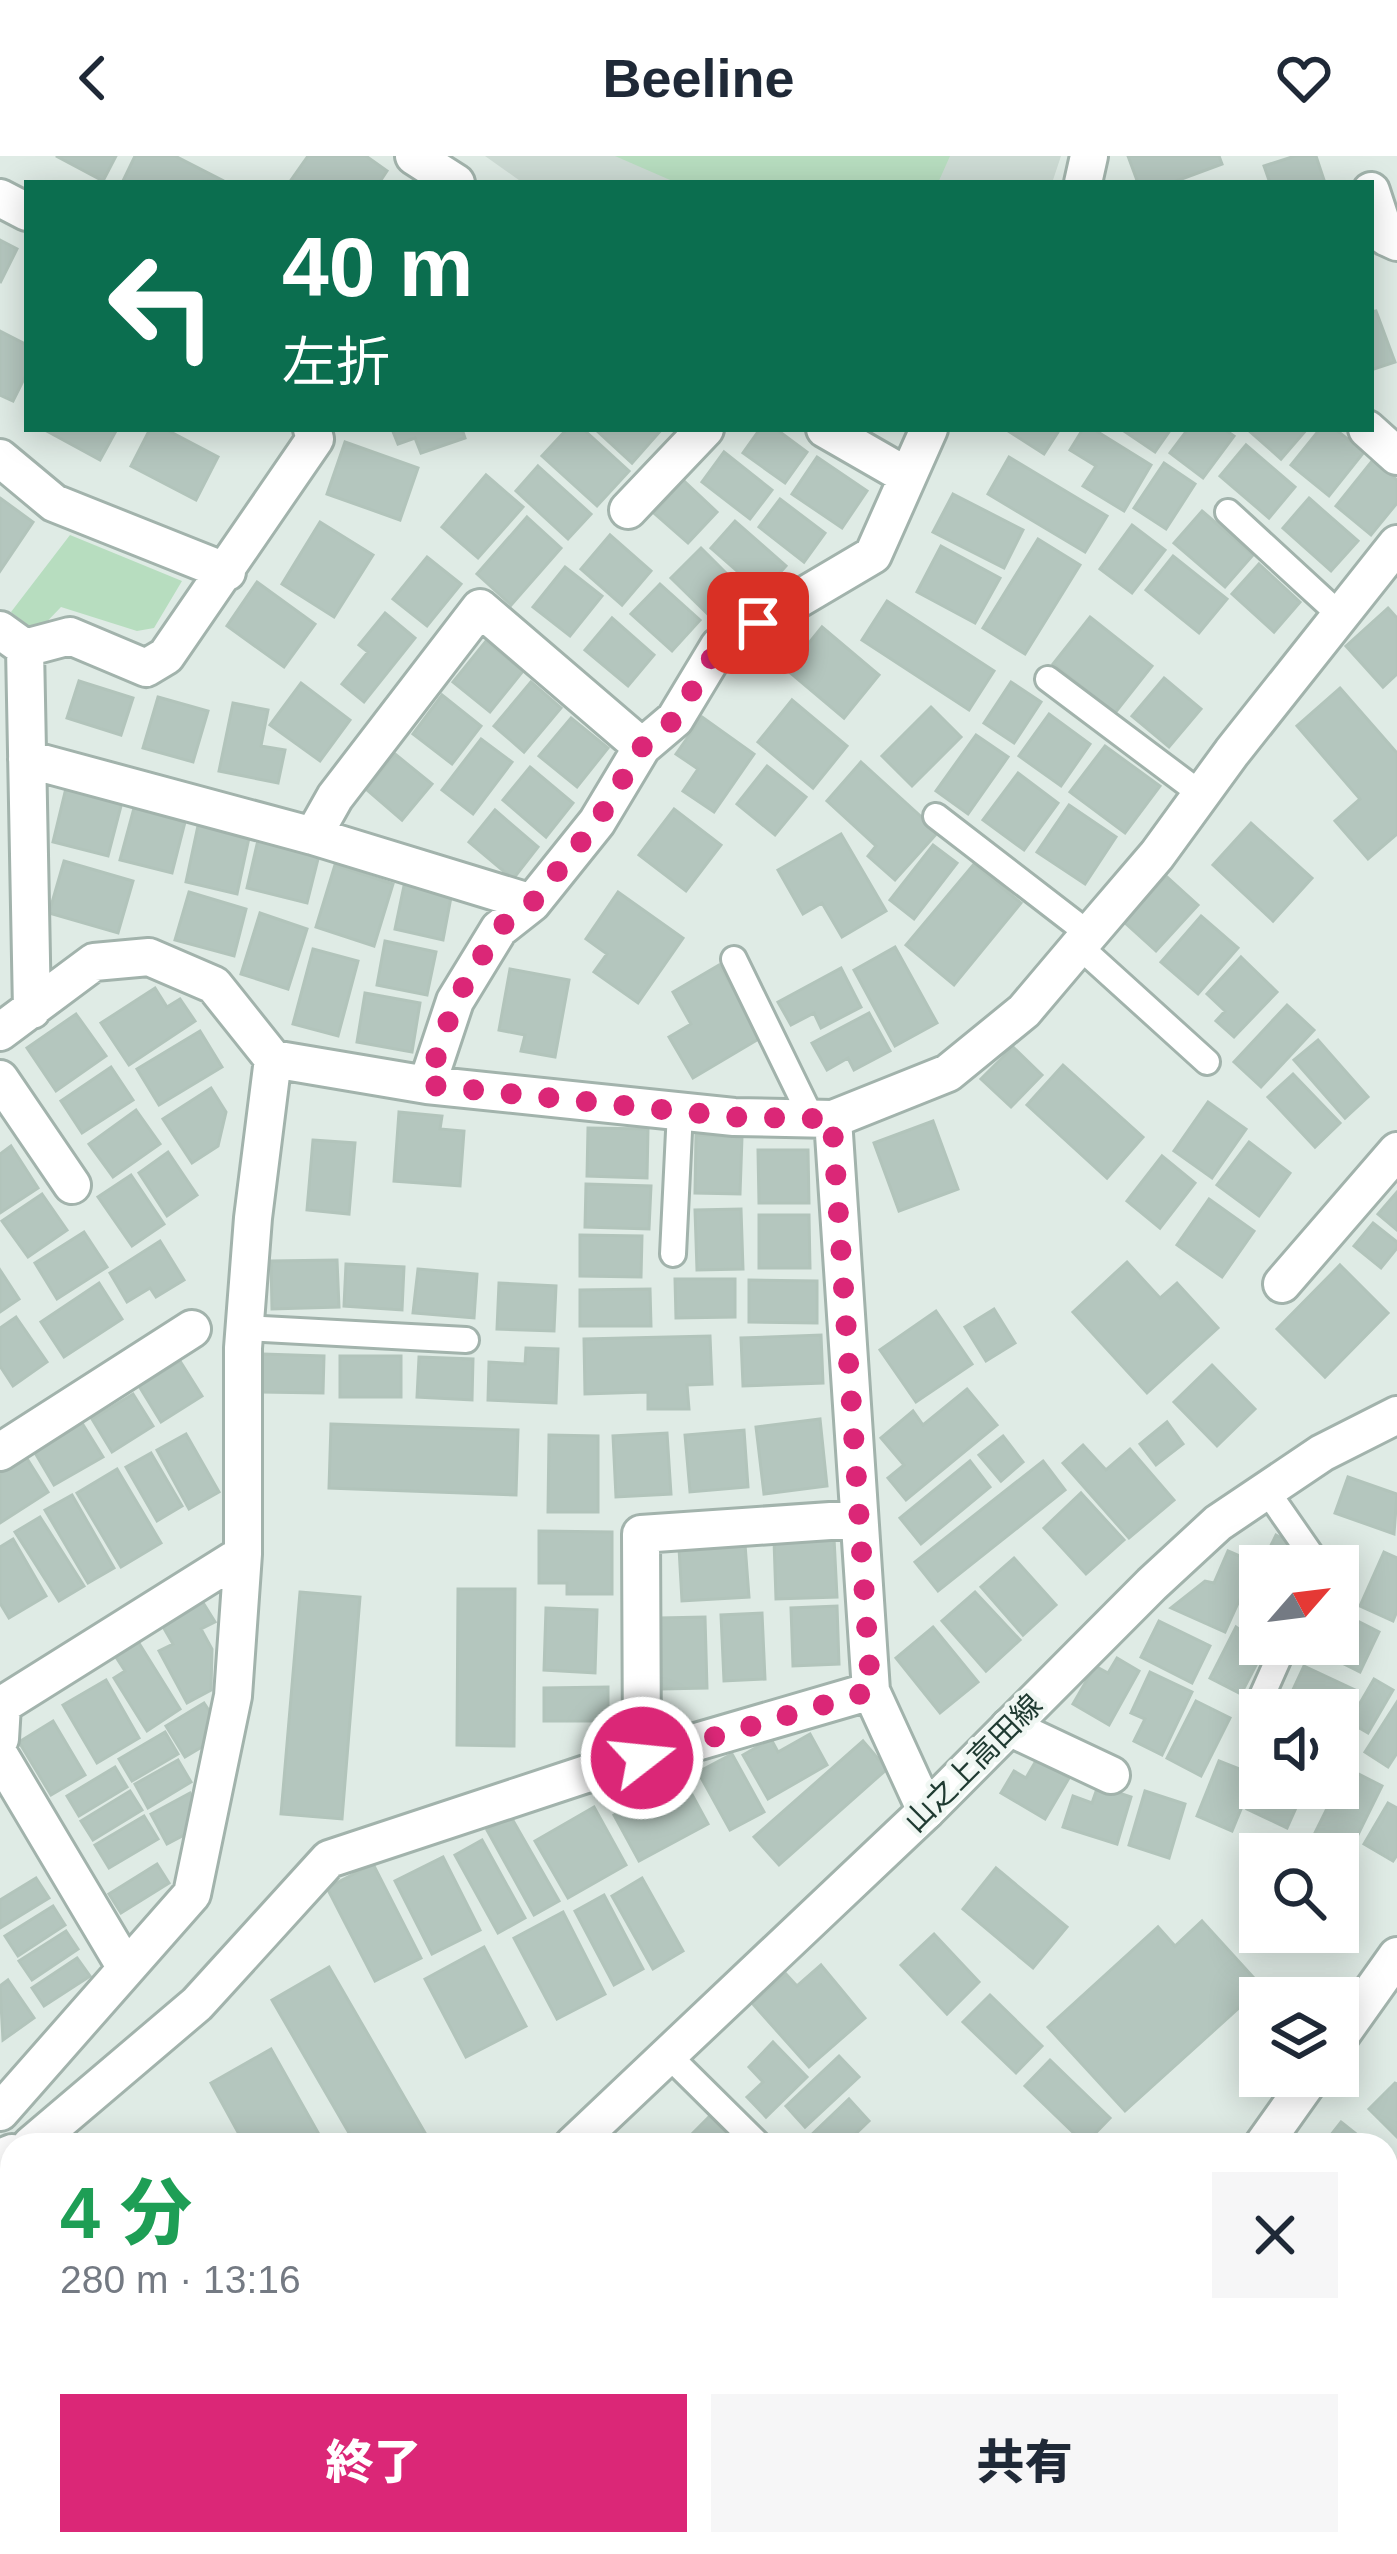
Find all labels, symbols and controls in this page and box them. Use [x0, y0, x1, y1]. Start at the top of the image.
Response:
icon: back [60, 45, 126, 111]
icon: heart [1271, 45, 1337, 111]
text: Beeline [602, 48, 795, 108]
text: 40 m [282, 220, 473, 314]
icon: left [84, 228, 240, 384]
text: 左折 [282, 332, 390, 392]
pin [707, 572, 809, 674]
icon: arrive [725, 590, 791, 656]
north arrow [1239, 1545, 1359, 1665]
map controls [1239, 1545, 1359, 2097]
street label: 山之上高田線 [898, 1688, 1048, 1838]
button: sound [1239, 1689, 1359, 1809]
position arrow [579, 1695, 705, 1821]
button: search [1239, 1833, 1359, 1953]
button: layers [1239, 1977, 1359, 2097]
button: close [1212, 2172, 1338, 2298]
text: 4 分 [60, 2173, 192, 2253]
text: 280 m · 13:16 [60, 2258, 301, 2301]
button: 終了 [60, 2394, 687, 2532]
button: 共有 [711, 2394, 1338, 2532]

